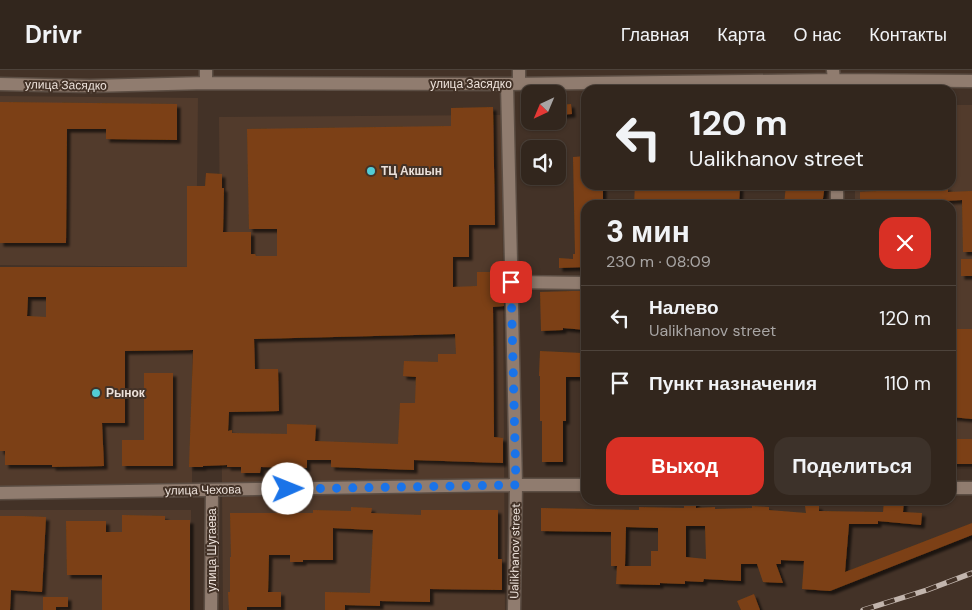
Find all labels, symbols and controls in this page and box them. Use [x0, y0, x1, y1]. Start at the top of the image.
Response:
text: Drivr [25, 19, 82, 50]
text: Главная [621, 23, 689, 47]
text: Карта [717, 23, 766, 47]
text: О нас [794, 23, 841, 47]
text: Контакты [869, 23, 947, 47]
street label: улица Засядко [25, 76, 107, 94]
street label: улица Засядко [430, 76, 512, 92]
north arrow [521, 85, 566, 130]
map controls [521, 85, 566, 185]
text: 120 m [689, 100, 788, 146]
icon: left [606, 105, 671, 170]
button: sound [521, 140, 566, 185]
text: Ualikhanov street [689, 144, 864, 173]
place label: ТЦ Акшын [381, 163, 442, 179]
marker: ТЦ Акшын [365, 165, 377, 177]
text: 3 мин [606, 212, 690, 251]
button: close [879, 217, 931, 269]
text: 230 m · 08:09 [606, 251, 711, 272]
pin [490, 261, 532, 303]
icon: arrive [497, 268, 525, 296]
text: Налево [649, 295, 719, 320]
icon: left [606, 304, 634, 332]
text: 120 m [879, 306, 931, 331]
text: Ualikhanov street [649, 320, 776, 341]
icon: arrive [606, 369, 634, 397]
text: Пункт назначения [649, 371, 817, 396]
text: 110 m [884, 371, 931, 396]
place label: Рынок [106, 385, 146, 401]
marker: Рынок [90, 387, 102, 399]
button: Выход [606, 437, 764, 495]
button: Поделиться [774, 437, 931, 495]
position arrow [261, 462, 313, 514]
street label: улица Чехова [165, 481, 241, 499]
street label: Ualikhanov street [506, 503, 524, 599]
street label: улица Шугаева [204, 508, 220, 592]

